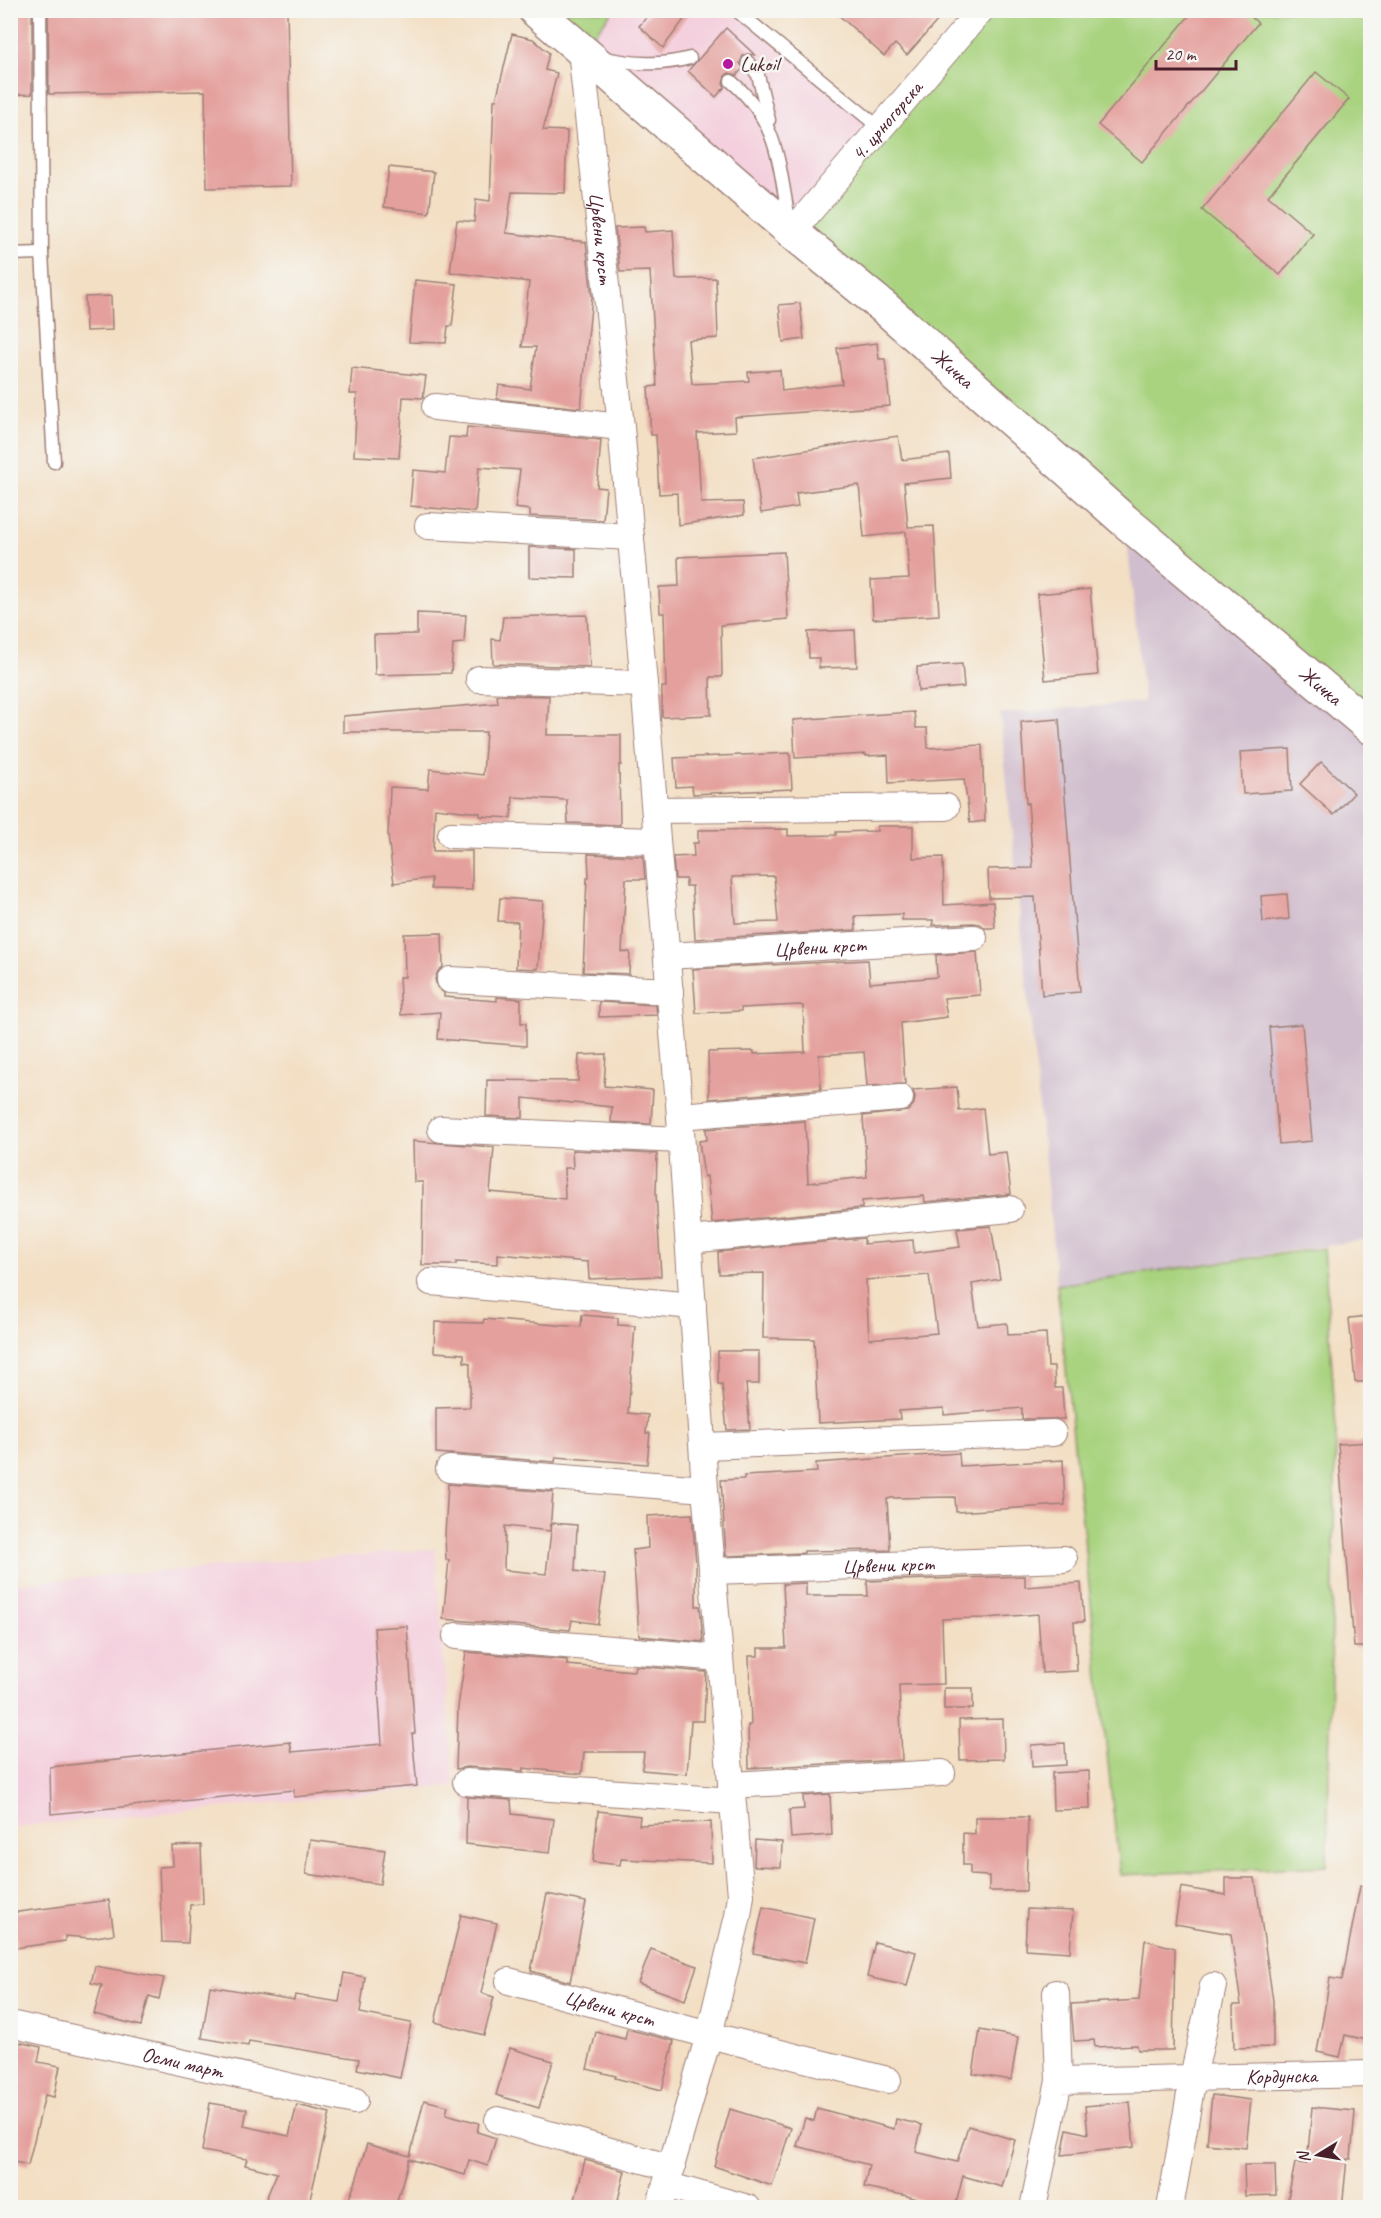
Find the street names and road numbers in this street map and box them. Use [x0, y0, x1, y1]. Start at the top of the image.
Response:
street label: 4. црногорска [845, 74, 930, 166]
street label: Црвени крст [583, 191, 619, 286]
street label: Жичка [926, 342, 980, 395]
street label: Жичка [1294, 660, 1348, 712]
street label: Црвени крст [773, 931, 868, 963]
street label: Црвени крст [842, 1550, 936, 1580]
street label: Црвени крст [562, 1984, 658, 2033]
street label: Осми март [139, 2041, 227, 2085]
street label: Кордунска [1245, 2062, 1320, 2090]

